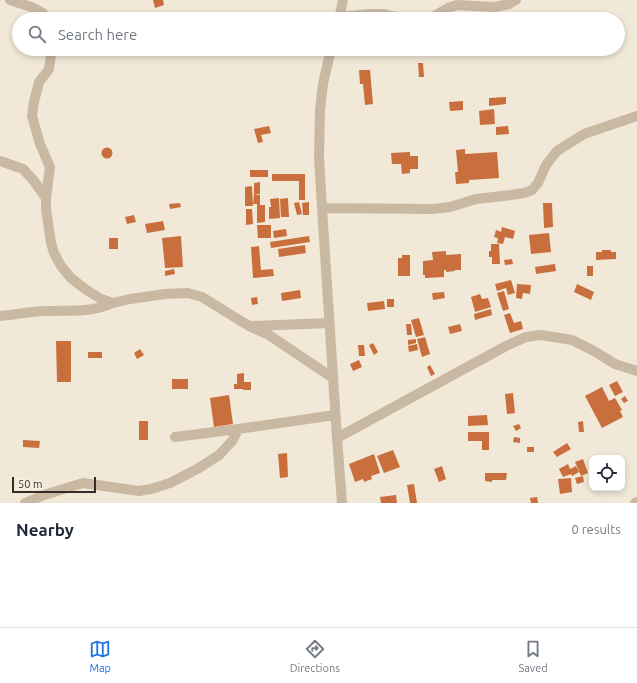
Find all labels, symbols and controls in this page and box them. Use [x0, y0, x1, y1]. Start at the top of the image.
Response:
search box [12, 12, 625, 56]
icon: search [26, 23, 48, 45]
text: Search here [58, 26, 137, 43]
map controls [589, 455, 625, 491]
button: locate [589, 455, 625, 491]
scale bar [12, 475, 96, 494]
text: 50 m [18, 478, 42, 490]
text: Nearby [16, 520, 74, 539]
text: 0 results [571, 522, 621, 536]
tab: Map [89, 638, 111, 674]
tab: Directions [290, 638, 340, 674]
tab: Saved [518, 638, 548, 674]

